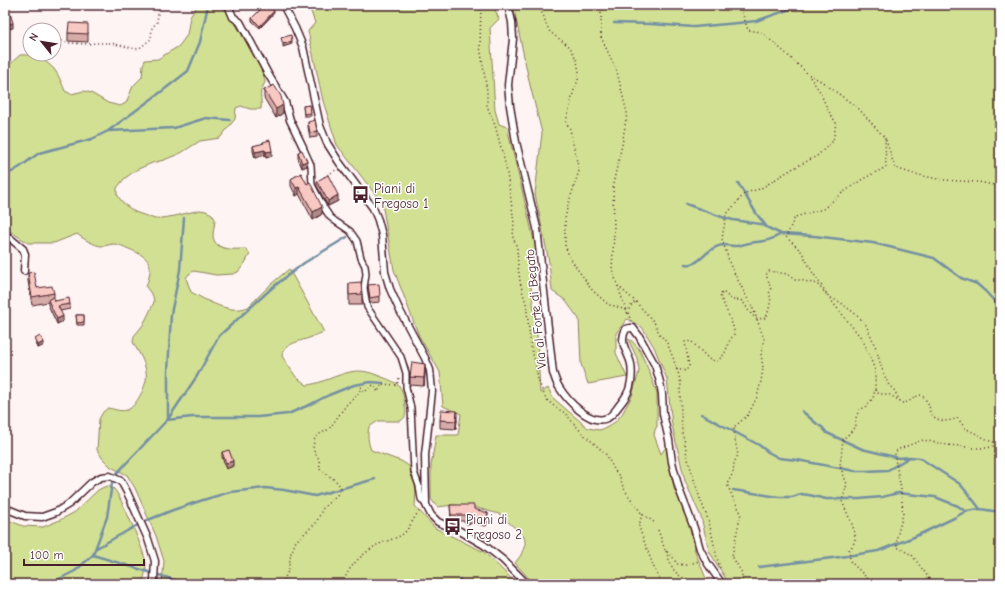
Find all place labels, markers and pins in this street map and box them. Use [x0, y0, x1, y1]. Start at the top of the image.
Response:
place label: Piani di Fregoso 1 [374, 181, 428, 211]
bus stop icon: Piani di Fregoso 1 [351, 185, 371, 205]
place label: Piani di Fregoso 2 [466, 512, 522, 542]
bus stop icon: Piani di Fregoso 2 [443, 516, 463, 536]

